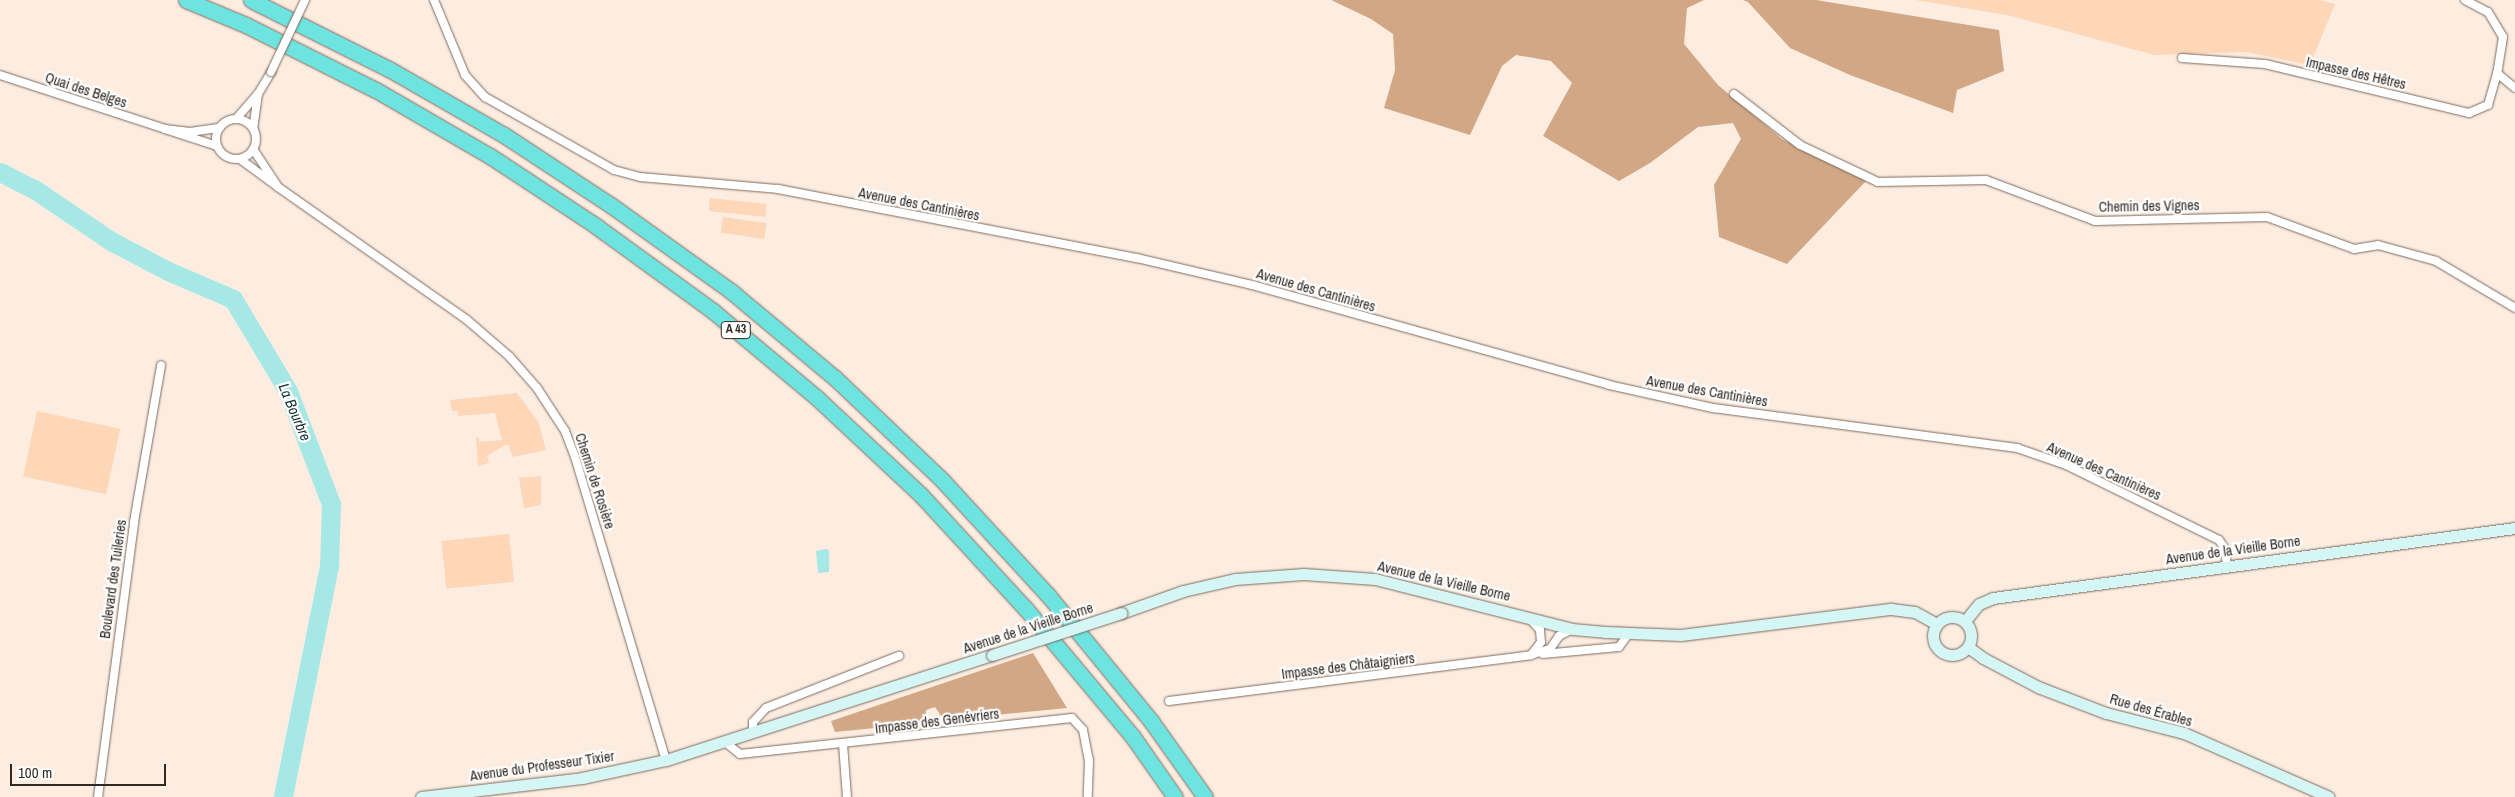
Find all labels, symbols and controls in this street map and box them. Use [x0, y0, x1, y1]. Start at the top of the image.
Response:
street label: Impasse des Hêtres [2304, 53, 2408, 93]
street label: Quai des Belges [43, 69, 129, 111]
street label: Avenue des Cantinières [857, 184, 981, 224]
street label: Chemin des Vignes [2099, 197, 2199, 215]
street label: Avenue des Cantinières [1255, 265, 1377, 315]
road number: A 43 [720, 320, 752, 340]
street label: Avenue des Cantinières [1645, 372, 1769, 410]
water label: La Bourbre [275, 380, 315, 444]
street label: Chemin de Rosière [572, 431, 618, 531]
street label: Avenue des Cantinières [2044, 438, 2164, 504]
street label: Boulevard des Tuileries [96, 518, 130, 640]
street label: Avenue de la Vieille Borne [2165, 532, 2301, 568]
street label: Avenue de la Vieille Borne [1376, 558, 1512, 604]
street label: Avenue de la Vieille Borne [961, 599, 1095, 657]
street label: Impasse des Châtaigniers [1280, 649, 1416, 683]
street label: Rue des Érables [2108, 690, 2194, 730]
street label: Impasse des Genévriers [874, 705, 1000, 737]
street label: Avenue du Professeur Tixier [469, 748, 615, 784]
scale bar [12, 754, 169, 786]
text: 100 m [18, 762, 52, 783]

